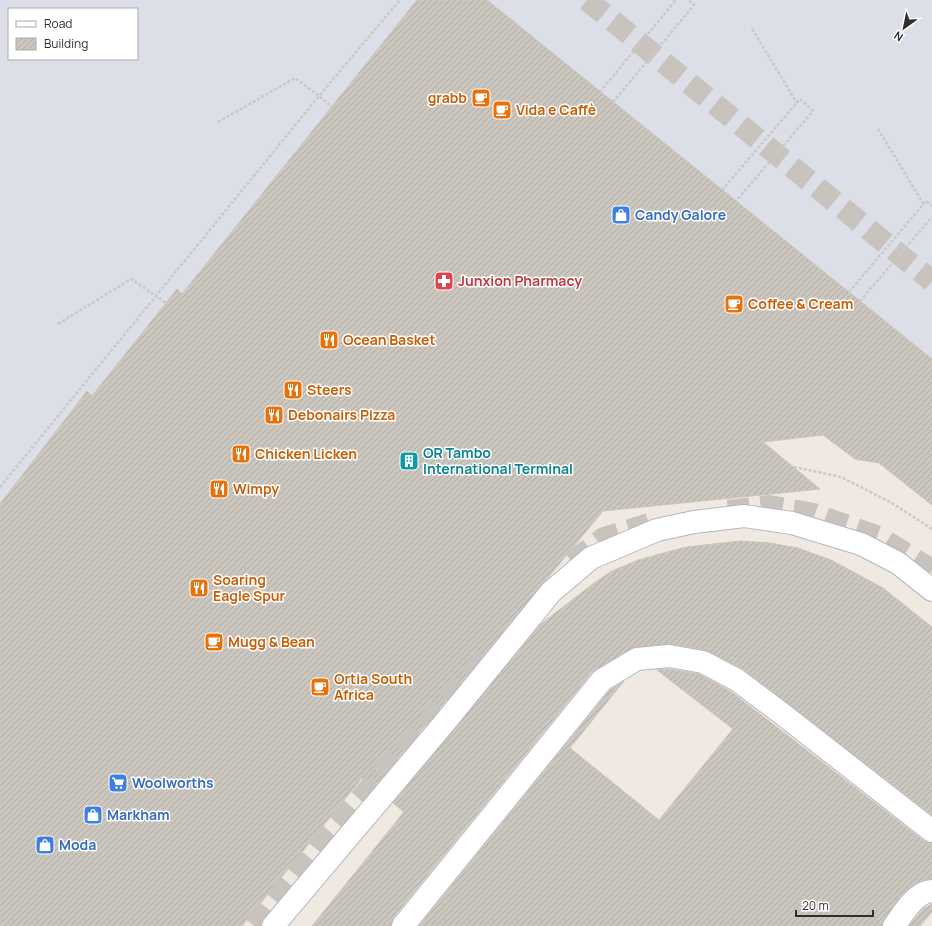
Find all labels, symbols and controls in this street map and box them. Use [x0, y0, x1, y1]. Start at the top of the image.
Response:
legend [8, 8, 138, 60]
north arrow [884, 8, 924, 48]
text: Road [44, 15, 72, 32]
text: N [891, 28, 906, 45]
text: Building [44, 35, 88, 52]
cafe icon: grabb [470, 87, 492, 109]
place label: grabb [428, 88, 467, 107]
cafe icon: Vida e Caffè [491, 99, 513, 121]
place label: Vida e Caffè [516, 100, 596, 119]
shop icon: Candy Galore [610, 204, 632, 226]
place label: Candy Galore [635, 205, 726, 224]
pharmacy icon: Junxion Pharmacy [433, 270, 455, 292]
place label: Junxion Pharmacy [458, 271, 582, 290]
cafe icon: Coffee & Cream [723, 293, 745, 315]
place label: Coffee & Cream [748, 294, 853, 313]
restaurant icon: Ocean Basket [318, 329, 340, 351]
place label: Ocean Basket [343, 330, 436, 349]
restaurant icon: Steers [282, 379, 304, 401]
place label: Steers [307, 380, 352, 399]
restaurant icon: Debonairs Pizza [263, 404, 285, 426]
place label: Debonairs Pizza [288, 405, 395, 424]
restaurant icon: Chicken Licken [230, 443, 252, 465]
place label: OR Tambo International Terminal [423, 443, 573, 478]
place label: Chicken Licken [255, 444, 357, 463]
building icon: OR Tambo International Terminal [398, 450, 420, 472]
restaurant icon: Wimpy [208, 478, 230, 500]
place label: Wimpy [233, 479, 279, 498]
place label: Soaring Eagle Spur [213, 570, 286, 605]
restaurant icon: Soaring Eagle Spur [188, 577, 210, 599]
cafe icon: Mugg & Bean [203, 631, 225, 653]
place label: Mugg & Bean [228, 632, 315, 651]
place label: Ortia South Africa [334, 669, 412, 704]
cafe icon: Ortia South Africa [309, 676, 331, 698]
supermarket icon: Woolworths [107, 772, 129, 794]
place label: Woolworths [132, 773, 214, 792]
shop icon: Markham [82, 804, 104, 826]
place label: Markham [107, 805, 170, 824]
shop icon: Moda [34, 834, 56, 856]
place label: Moda [59, 835, 96, 854]
scale bar [796, 892, 873, 918]
text: 20 m [802, 897, 829, 914]

